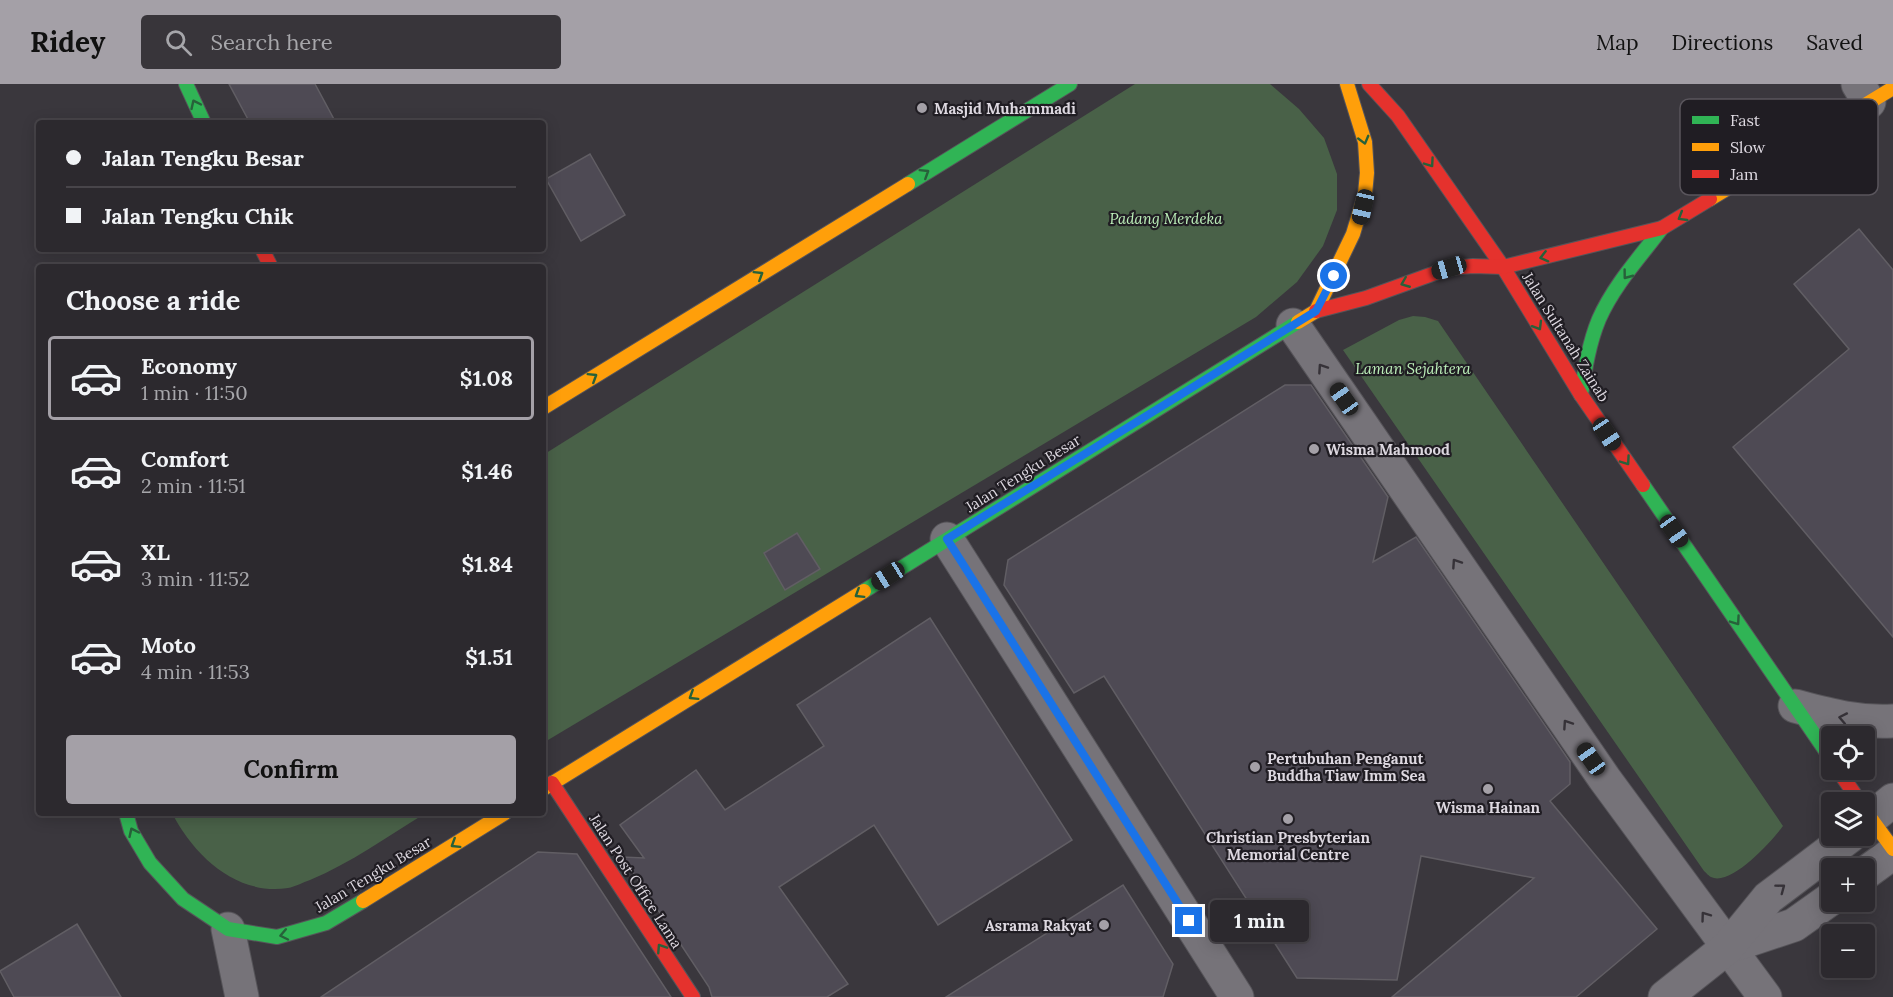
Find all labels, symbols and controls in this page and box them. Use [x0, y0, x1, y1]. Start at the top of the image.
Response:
search box [141, 15, 561, 69]
text: Ridey [30, 24, 105, 60]
icon: search [162, 26, 195, 59]
text: Search here [210, 28, 333, 56]
text: Map [1596, 29, 1639, 56]
text: Directions [1672, 29, 1773, 56]
text: Saved [1806, 29, 1863, 56]
one-way arrow [190, 99, 202, 110]
place label: Masjid Muhammadi [934, 99, 1076, 118]
legend [1680, 99, 1878, 195]
marker: Masjid Muhammadi [915, 101, 929, 115]
text: Fast [1730, 110, 1761, 130]
one-way arrow [1356, 135, 1369, 145]
text: Slow [1730, 137, 1766, 157]
text: Jalan Tengku Besar [102, 144, 304, 172]
one-way arrow [1423, 157, 1434, 168]
text: Jam [1729, 164, 1758, 184]
one-way arrow [919, 168, 929, 180]
car [1350, 187, 1376, 227]
text: Jalan Tengku Chik [102, 202, 294, 230]
park label: Padang Merdeka [1109, 209, 1223, 228]
one-way arrow [1678, 209, 1688, 221]
one-way arrow [1539, 250, 1549, 263]
car [1429, 254, 1469, 282]
route start [1320, 262, 1347, 289]
street label: Jalan Sultanah Zainab [1518, 268, 1614, 406]
one-way arrow [1623, 268, 1634, 279]
one-way arrow [753, 270, 763, 282]
one-way arrow [1400, 276, 1411, 288]
text: Choose a ride [66, 283, 240, 317]
one-way arrow [1531, 320, 1543, 330]
icon: car [69, 351, 123, 405]
text: Economy [141, 352, 237, 380]
park label: Laman Sejahtera [1355, 359, 1472, 378]
one-way arrow [1318, 363, 1329, 374]
text: $1.08 [460, 364, 513, 392]
one-way arrow [587, 372, 597, 384]
car [1326, 379, 1362, 419]
text: 1 min · 11:50 [141, 380, 248, 405]
car [1589, 414, 1625, 454]
street label: Jalan Tengku Besar [961, 430, 1085, 517]
place label: Wisma Mahmood [1326, 440, 1450, 459]
marker: Wisma Mahmood [1307, 442, 1321, 456]
icon: car [69, 444, 123, 498]
text: Comfort [141, 445, 229, 473]
one-way arrow [1619, 454, 1630, 465]
text: $1.46 [461, 457, 513, 485]
text: 2 min · 11:51 [141, 473, 246, 498]
car [1656, 511, 1692, 551]
icon: car [69, 537, 123, 591]
text: XL [141, 538, 170, 566]
text: $1.84 [461, 550, 513, 578]
car [868, 559, 908, 593]
one-way arrow [1452, 559, 1463, 570]
text: 3 min · 11:52 [141, 566, 250, 591]
one-way arrow [855, 586, 865, 598]
one-way arrow [1729, 615, 1740, 626]
icon: car [69, 630, 123, 684]
text: Moto [141, 631, 196, 659]
text: $1.51 [465, 643, 513, 671]
text: 4 min · 11:53 [141, 659, 250, 684]
one-way arrow [689, 689, 699, 701]
one-way arrow [1838, 712, 1848, 725]
one-way arrow [1563, 719, 1574, 730]
map controls [1821, 726, 1875, 978]
button: locate [1821, 726, 1875, 780]
button: Confirm [66, 735, 516, 804]
car [1573, 739, 1609, 779]
place label: Pertubuhan Penganut Buddha Tiaw Imm Sea [1267, 749, 1426, 785]
marker: Pertubuhan Penganut Buddha Tiaw Imm Sea [1248, 760, 1262, 774]
marker: Wisma Hainan [1481, 782, 1495, 796]
button: layers [1821, 792, 1875, 846]
place label: Wisma Hainan [1436, 798, 1541, 817]
street label: Jalan Post Office Lama [585, 809, 687, 952]
marker: Christian Presbyterian Memorial Centre [1281, 812, 1295, 826]
one-way arrow [129, 828, 141, 839]
place label: Christian Presbyterian Memorial Centre [1206, 828, 1370, 864]
street label: Jalan Tengku Besar [311, 832, 435, 917]
one-way arrow [451, 836, 461, 848]
button: + [1821, 858, 1875, 912]
one-way arrow [1774, 884, 1785, 895]
callout: 1 min [1210, 900, 1309, 942]
route end [1175, 907, 1202, 934]
text: 1 min [1234, 908, 1285, 933]
one-way arrow [1702, 912, 1713, 923]
place label: Asrama Rakyat [985, 916, 1093, 935]
marker: Asrama Rakyat [1097, 918, 1111, 932]
button: − [1821, 924, 1875, 978]
one-way arrow [279, 927, 289, 940]
one-way arrow [656, 944, 668, 954]

